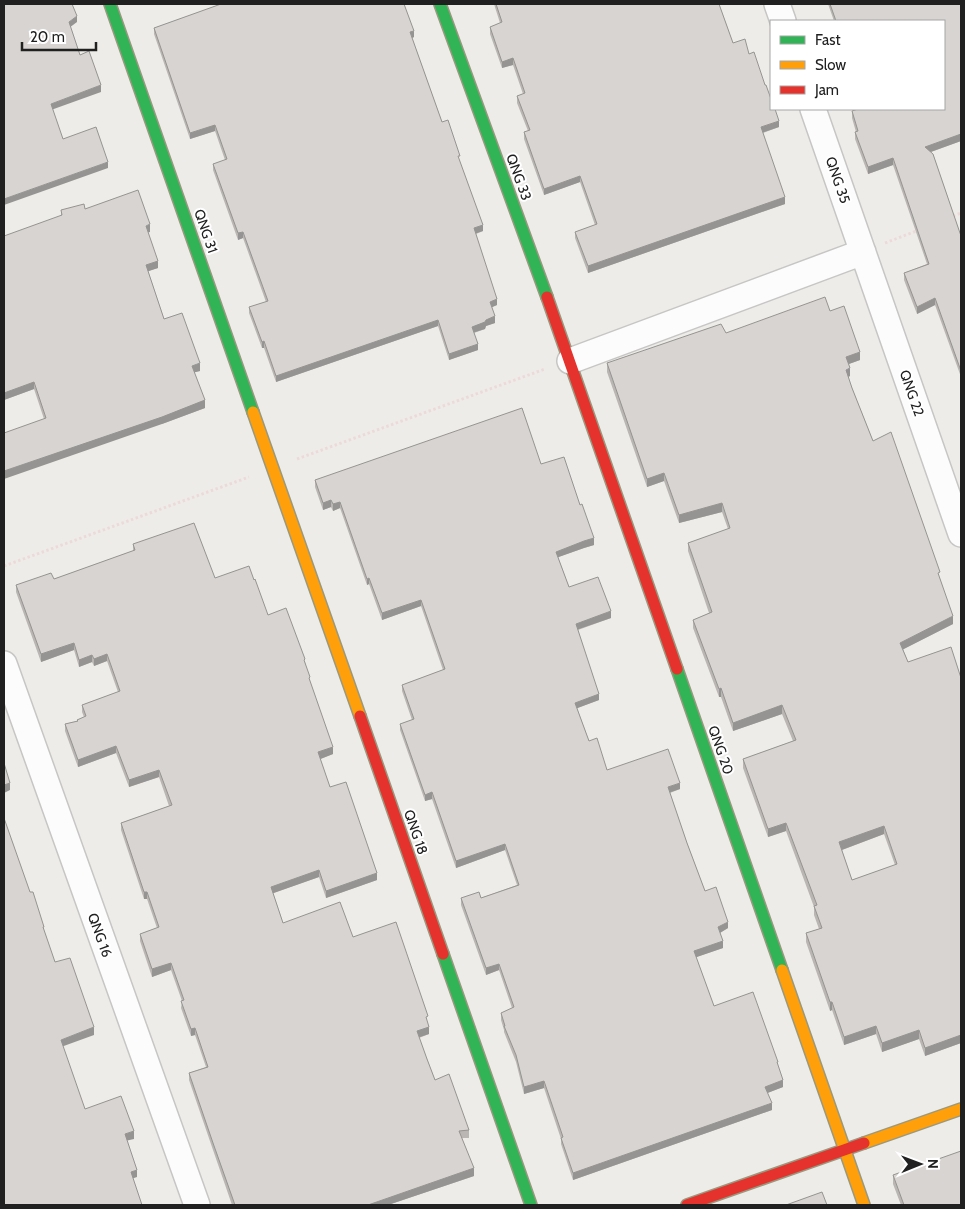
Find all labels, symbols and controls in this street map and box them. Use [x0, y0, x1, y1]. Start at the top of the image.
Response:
scale bar [22, 20, 96, 52]
legend [770, 20, 945, 110]
text: 20 m [30, 28, 65, 46]
text: Fast [815, 31, 840, 49]
text: Slow [815, 56, 846, 74]
text: Jam [814, 81, 839, 99]
street label: QNG 33 [502, 151, 536, 203]
street label: QNG 35 [822, 154, 854, 206]
street label: QNG 31 [190, 207, 222, 255]
street label: QNG 22 [896, 367, 928, 419]
street label: QNG 20 [704, 723, 738, 777]
street label: QNG 18 [400, 807, 432, 857]
street label: QNG 16 [84, 910, 116, 960]
north arrow [895, 1139, 945, 1189]
text: N [924, 1159, 942, 1169]

